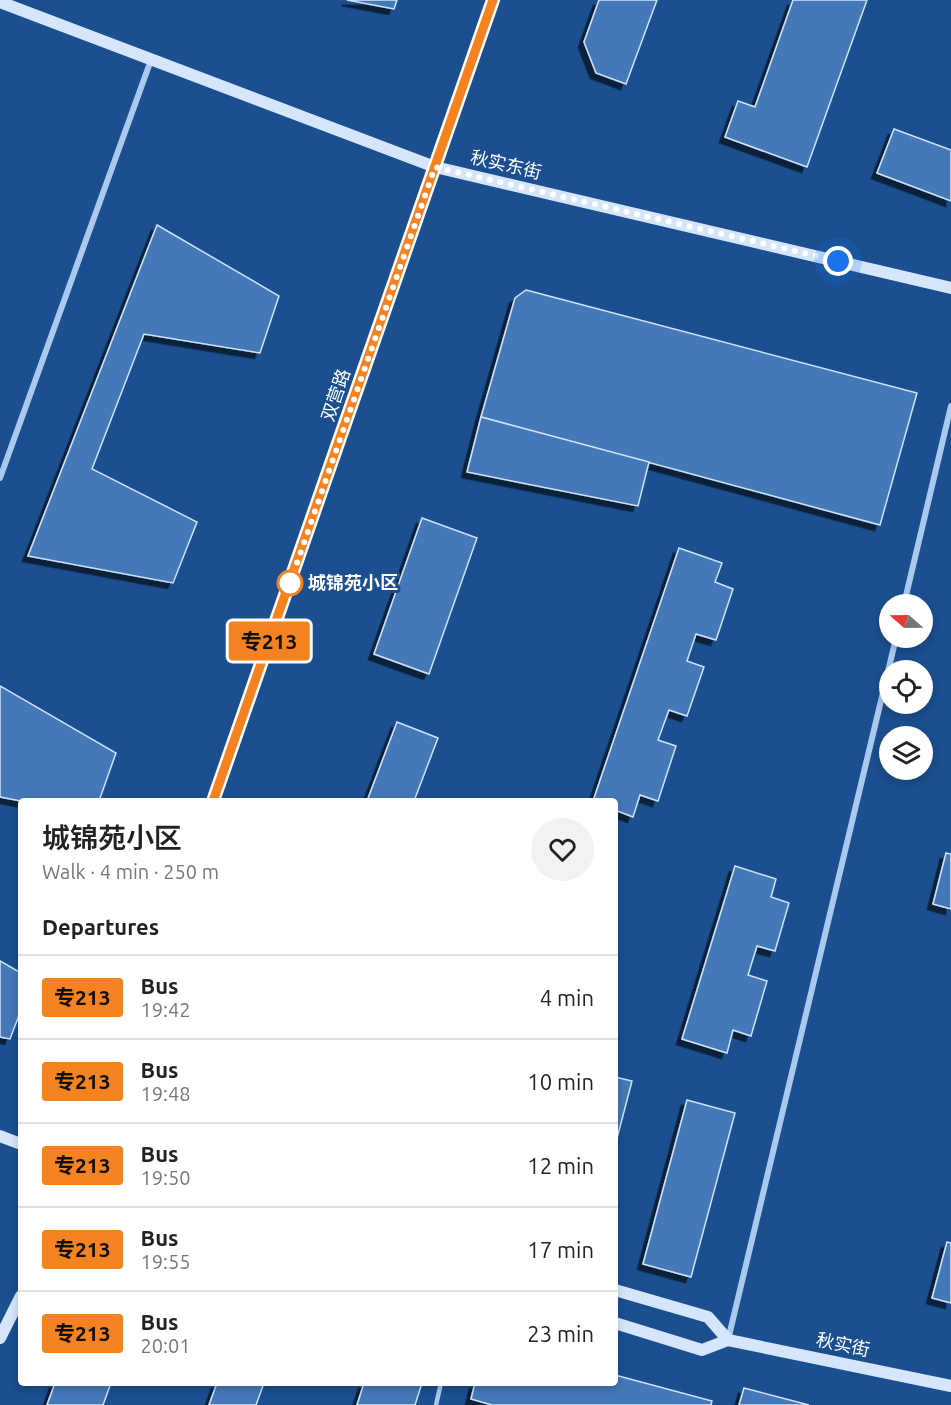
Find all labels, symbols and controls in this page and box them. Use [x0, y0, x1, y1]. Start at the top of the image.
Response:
street label: 秋实东街 [469, 146, 544, 182]
your location [823, 246, 853, 276]
street label: 双营路 [317, 366, 353, 423]
marker: 城锦苑小区 [277, 570, 303, 596]
place label: 城锦苑小区 [308, 572, 398, 592]
north arrow [879, 594, 933, 648]
map controls [879, 594, 933, 780]
line badge: 专213 [227, 622, 311, 660]
text: 专213 [241, 629, 297, 653]
button: locate [879, 660, 933, 714]
button: layers [879, 726, 933, 780]
button: heart [531, 818, 594, 881]
text: 城锦苑小区 [42, 822, 182, 853]
text: Walk · 4 min · 250 m [42, 860, 219, 883]
text: Departures [42, 914, 159, 939]
text: Bus [141, 973, 178, 998]
text: 专213 [54, 985, 111, 1009]
text: 4 min [540, 985, 594, 1010]
text: 19:42 [141, 998, 191, 1021]
text: Bus [141, 1057, 178, 1082]
text: 专213 [54, 1069, 111, 1093]
text: 10 min [527, 1069, 594, 1094]
text: 19:48 [141, 1082, 191, 1105]
text: Bus [141, 1141, 178, 1166]
text: 专213 [54, 1153, 111, 1177]
text: 12 min [527, 1153, 594, 1178]
text: 19:50 [141, 1166, 191, 1189]
text: Bus [141, 1225, 178, 1250]
text: 专213 [54, 1237, 111, 1261]
text: 17 min [527, 1237, 594, 1262]
text: 19:55 [141, 1250, 191, 1273]
text: Bus [141, 1309, 178, 1334]
text: 专213 [54, 1321, 111, 1345]
text: 23 min [527, 1321, 594, 1346]
street label: 秋实街 [815, 1329, 872, 1359]
text: 20:01 [141, 1334, 191, 1357]

